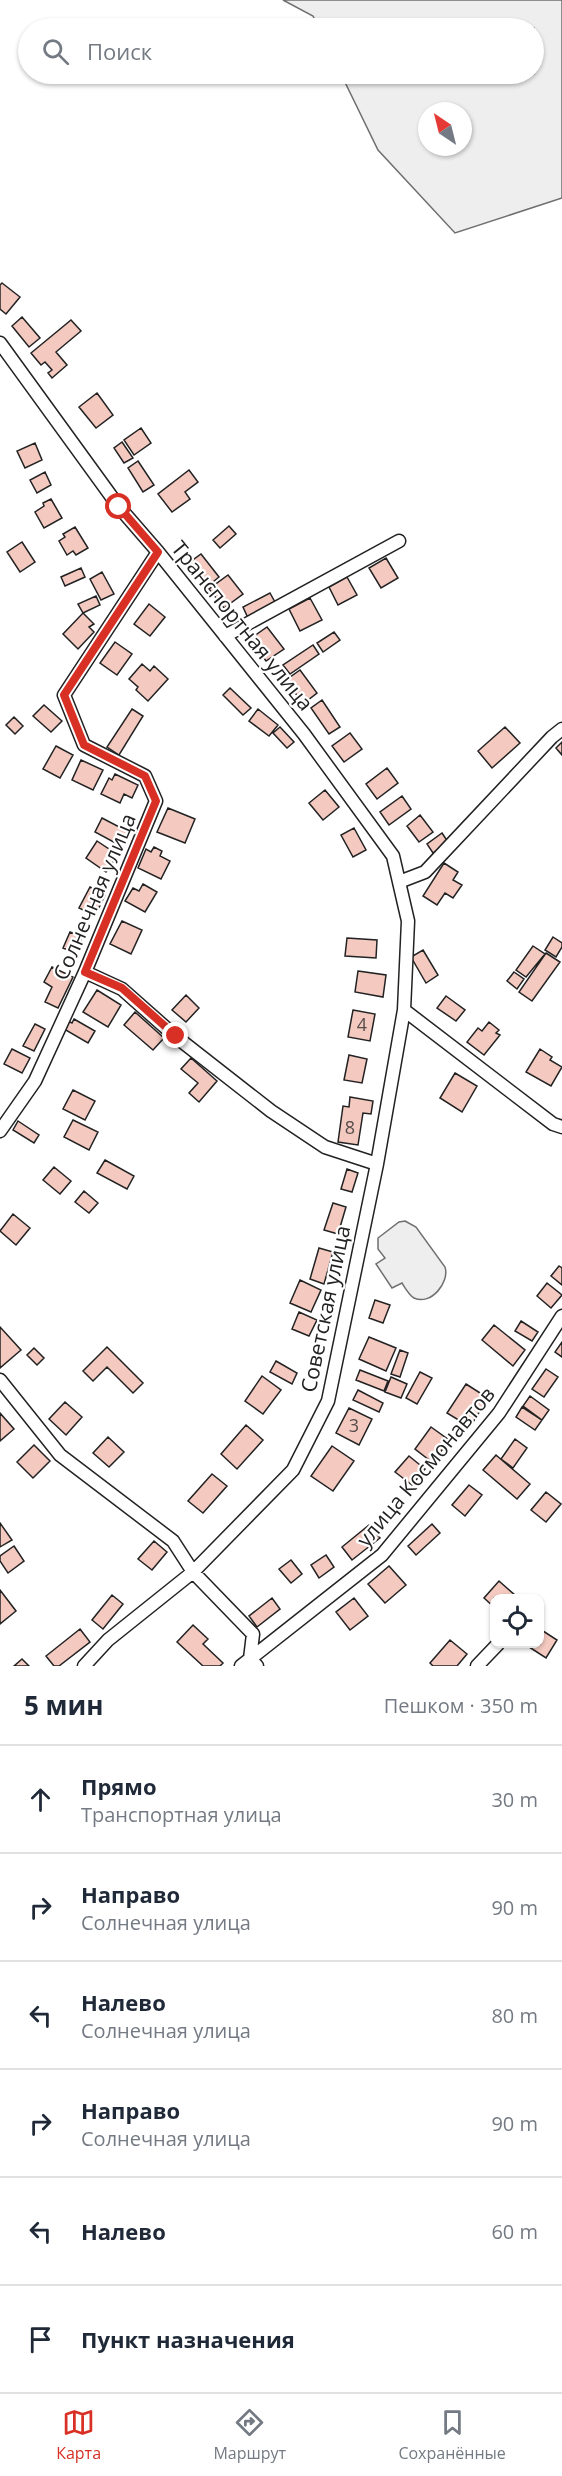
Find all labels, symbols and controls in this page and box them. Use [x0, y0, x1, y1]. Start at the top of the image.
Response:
search box [18, 18, 544, 84]
icon: search [39, 35, 72, 68]
text: Поиск [87, 36, 152, 66]
north arrow [418, 102, 472, 156]
route start [105, 493, 131, 519]
street label: Транспортная улица [166, 535, 320, 716]
street label: Солнечная улица [46, 809, 142, 984]
house number: 4 [357, 1012, 367, 1036]
route end [162, 1022, 188, 1048]
house number: 8 [345, 1115, 355, 1139]
street label: Советская улица [294, 1223, 356, 1395]
street label: улица Космонавтов [350, 1380, 501, 1552]
house number: 3 [349, 1413, 359, 1437]
map controls [490, 1594, 544, 1648]
button: locate [490, 1594, 544, 1648]
text: 5 мин [24, 1687, 104, 1723]
text: Пешком · 350 m [384, 1692, 538, 1719]
text: Прямо [81, 1771, 157, 1801]
icon: ahead [24, 1783, 57, 1816]
text: 30 m [491, 1786, 538, 1813]
text: Транспортная улица [81, 1801, 282, 1828]
text: Направо [81, 1879, 180, 1909]
icon: right [24, 1891, 57, 1924]
text: 90 m [491, 1894, 538, 1921]
text: Солнечная улица [81, 1909, 251, 1936]
text: Налево [81, 1987, 166, 2017]
icon: left [24, 1999, 57, 2032]
text: 80 m [491, 2002, 538, 2029]
text: Солнечная улица [81, 2017, 251, 2044]
text: Направо [81, 2095, 180, 2125]
icon: right [24, 2107, 57, 2140]
text: 90 m [491, 2110, 538, 2137]
text: Солнечная улица [81, 2125, 251, 2152]
icon: left [24, 2215, 57, 2248]
text: Налево [81, 2216, 166, 2246]
text: 60 m [491, 2218, 538, 2245]
icon: arrive [24, 2323, 57, 2356]
text: Пункт назначения [81, 2324, 295, 2354]
tab: Карта [56, 2406, 101, 2464]
tab: Маршрут [213, 2406, 286, 2464]
tab: Сохранённые [398, 2406, 506, 2464]

